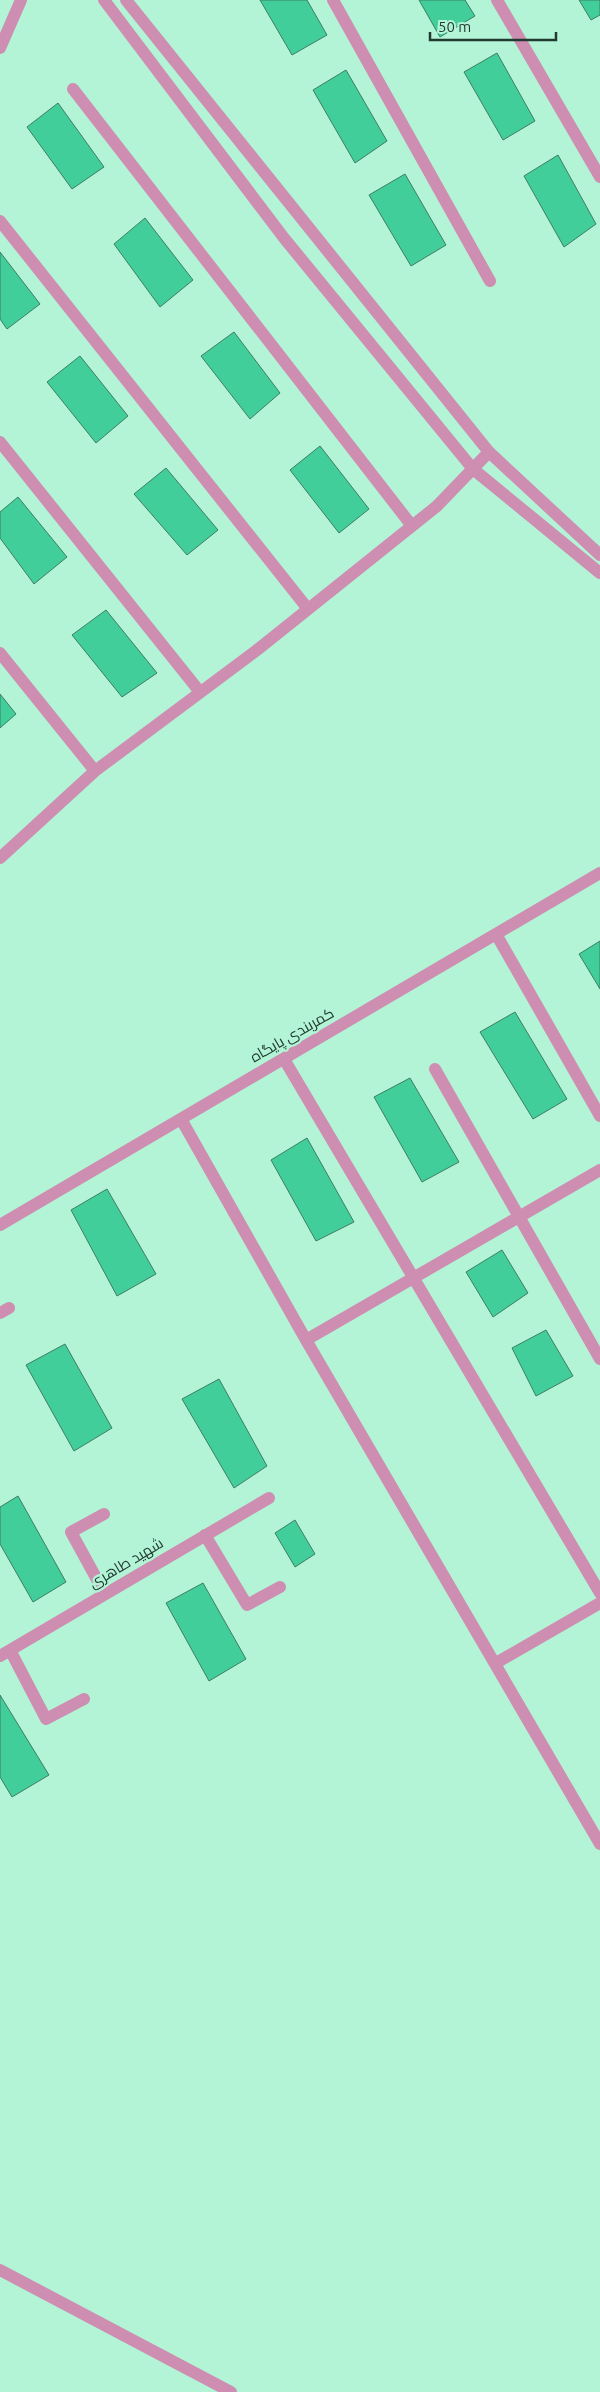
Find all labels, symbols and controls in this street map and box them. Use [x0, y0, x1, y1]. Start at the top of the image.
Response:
scale bar [430, 10, 556, 42]
text: 50 m [438, 18, 471, 35]
street label: کمربندی پایگاه [247, 1004, 338, 1067]
street label: شهید طاهری [86, 1534, 167, 1593]

